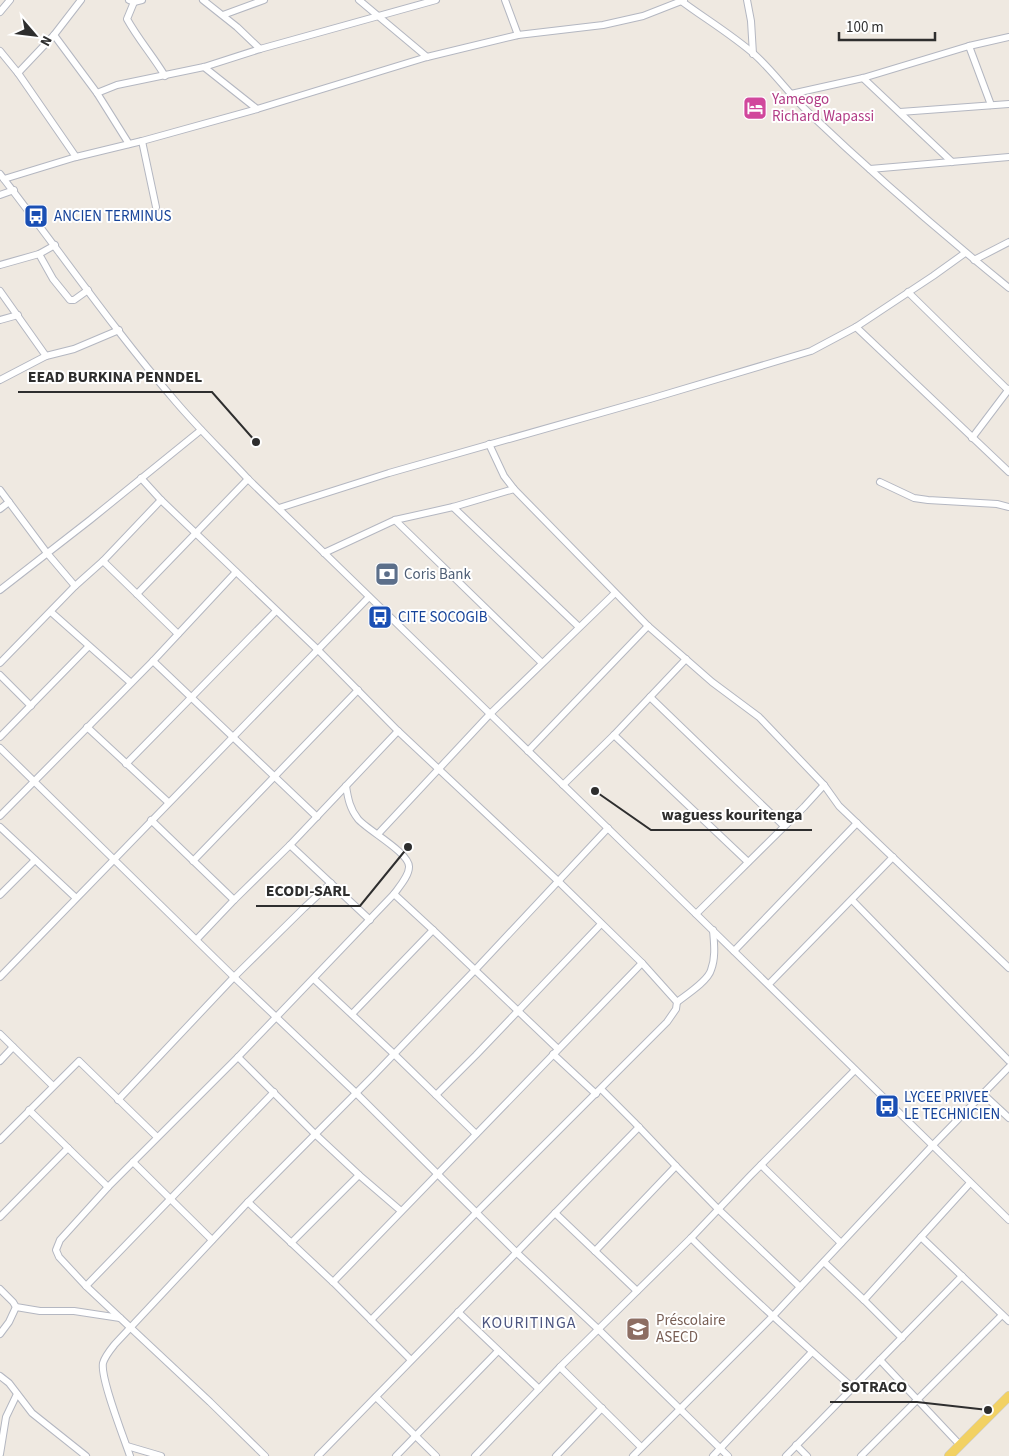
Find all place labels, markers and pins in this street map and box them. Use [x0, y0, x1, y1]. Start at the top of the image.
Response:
place label: Yameogo Richard Wapassi [771, 89, 874, 127]
hotel icon: Yameogo Richard Wapassi [742, 95, 768, 121]
bus stop icon: ANCIEN TERMINUS [23, 203, 49, 229]
place label: ANCIEN TERMINUS [54, 206, 172, 227]
callout: EEAD BURKINA PENNDEL [18, 361, 212, 392]
bank icon: Coris Bank [374, 561, 400, 587]
place label: Coris Bank [404, 564, 471, 585]
bus stop icon: CITE SOCOGIB [367, 604, 393, 630]
place label: CITE SOCOGIB [398, 607, 488, 628]
callout: waguess kouritenga [651, 799, 812, 830]
callout: ECODI-SARL [256, 875, 360, 906]
place label: LYCEE PRIVEE LE TECHNICIEN [904, 1087, 1000, 1125]
bus stop icon: LYCEE PRIVEE LE TECHNICIEN [874, 1093, 900, 1119]
place label: Préscolaire ASECD [656, 1310, 726, 1348]
school or university icon: Préscolaire ASECD [625, 1316, 651, 1342]
callout: SOTRACO [830, 1371, 917, 1402]

